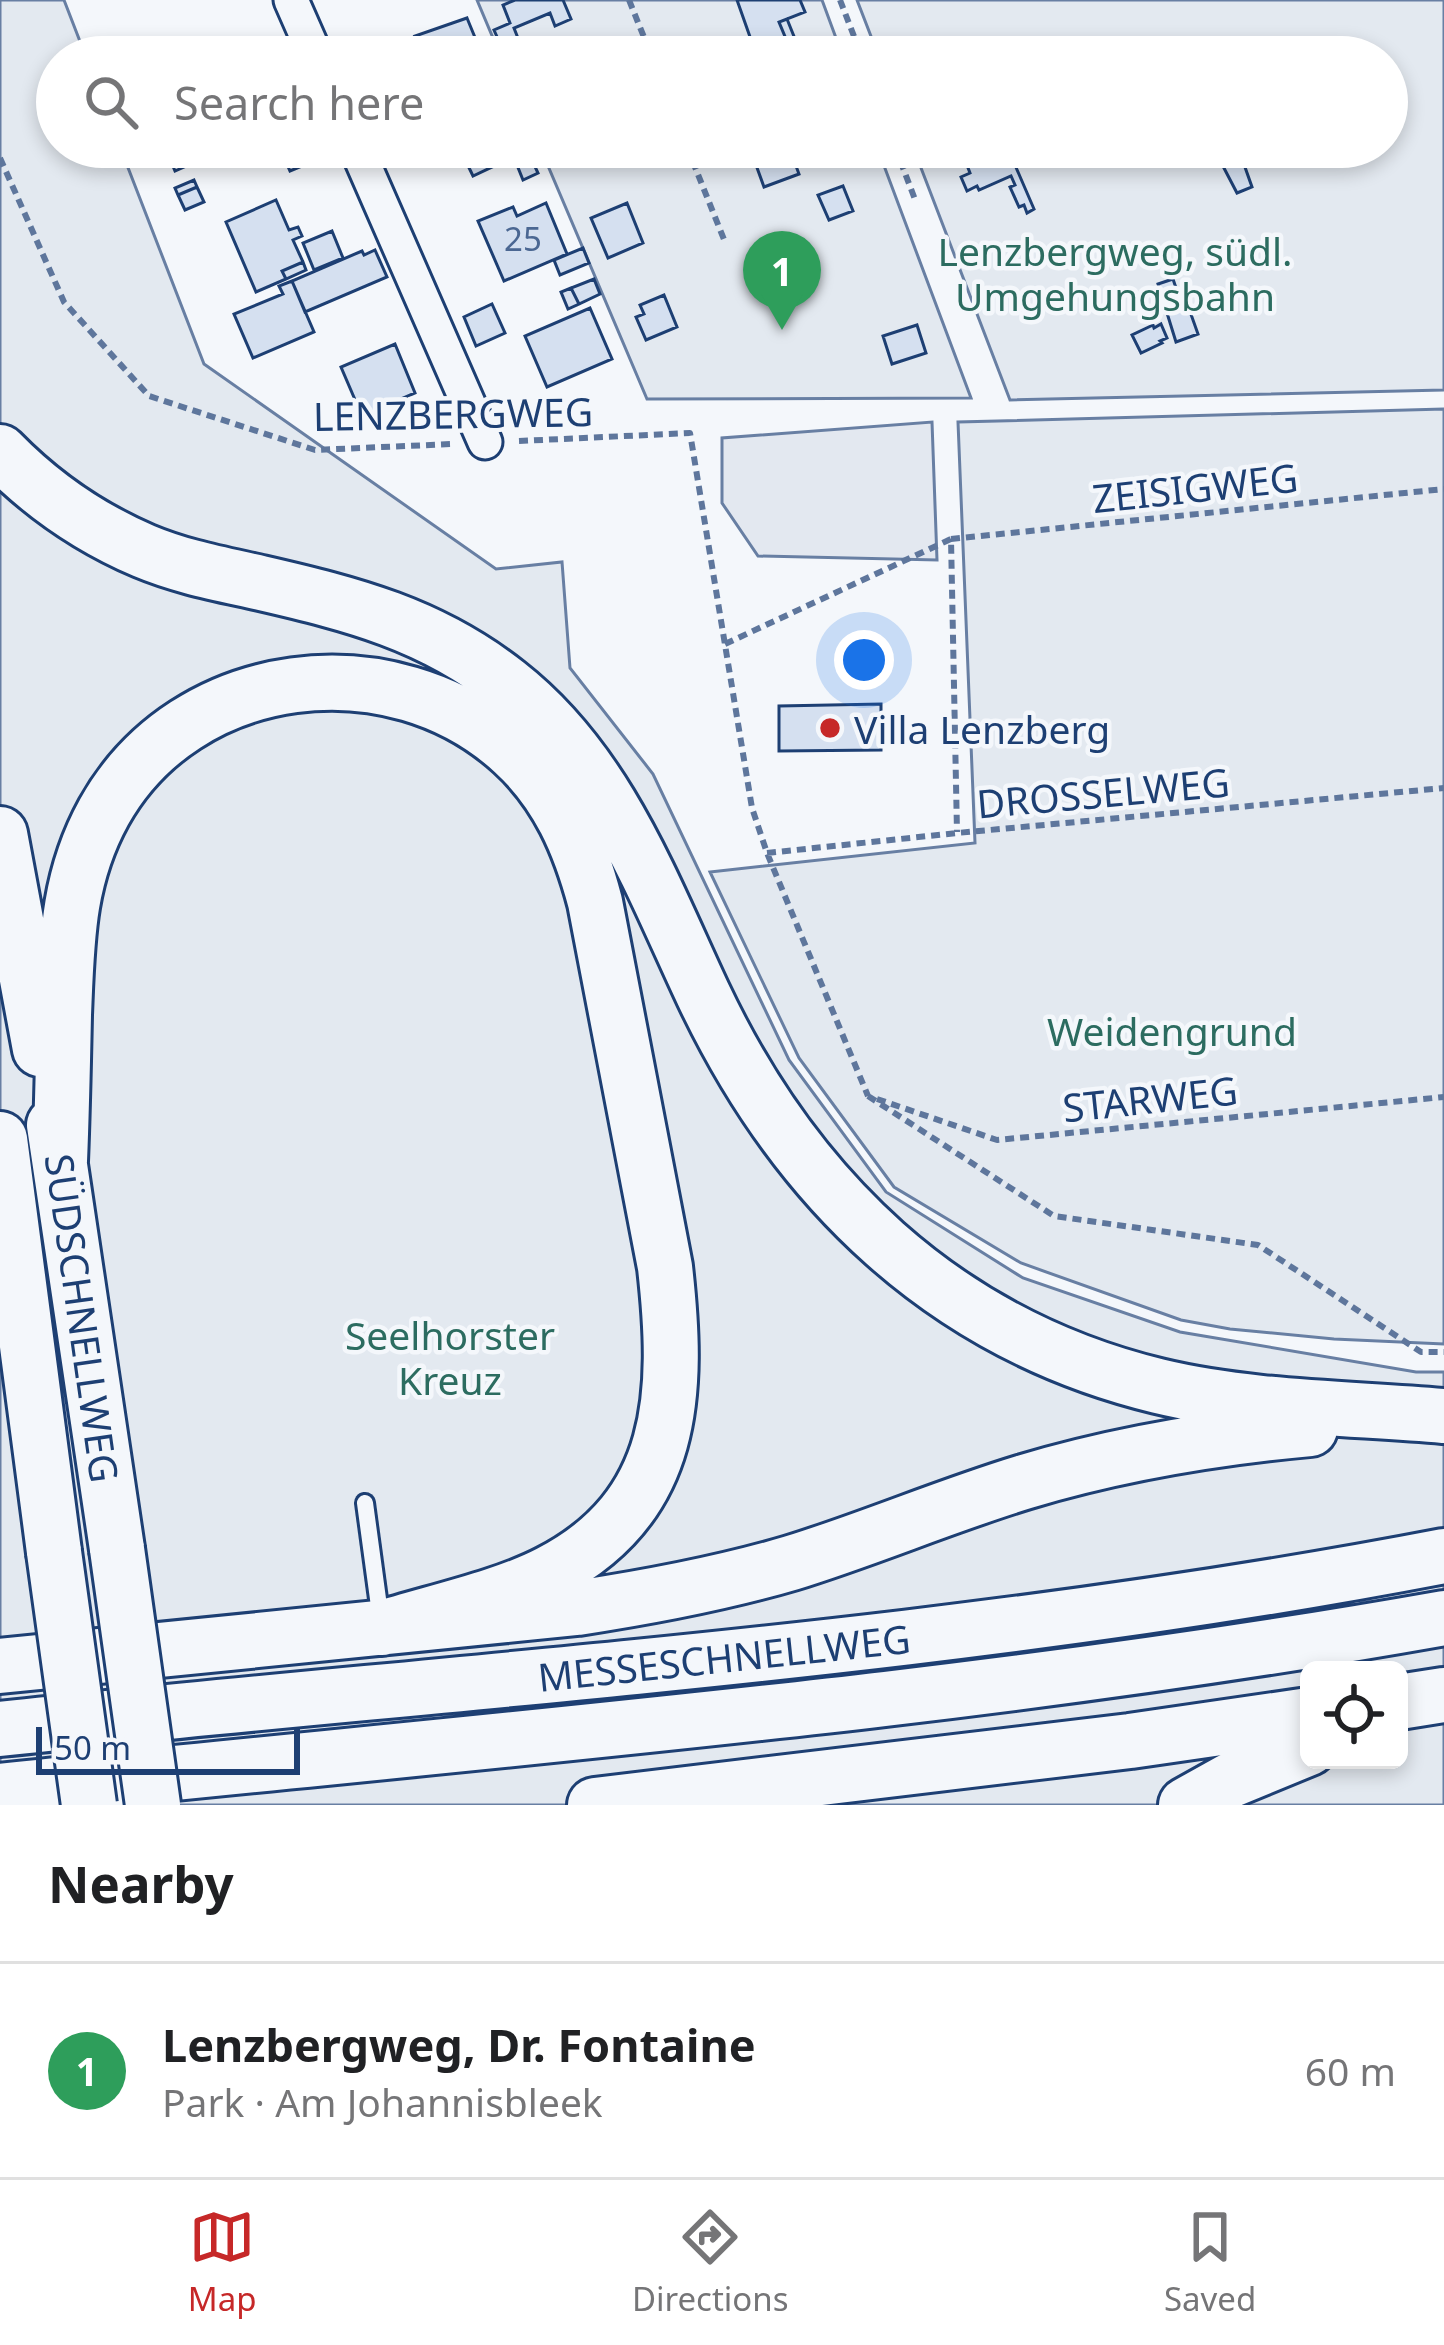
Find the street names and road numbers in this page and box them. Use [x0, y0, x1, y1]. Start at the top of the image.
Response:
street label: LENZBERGWEG [313, 384, 593, 442]
street label: ZEISIGWEG [1089, 450, 1301, 524]
street label: DROSSELWEG [974, 755, 1232, 829]
street label: STARWEG [1060, 1062, 1240, 1134]
street label: SÜDSCHNELLWEG [34, 1150, 132, 1486]
street label: MESSESCHNELLWEG [535, 1611, 913, 1703]

